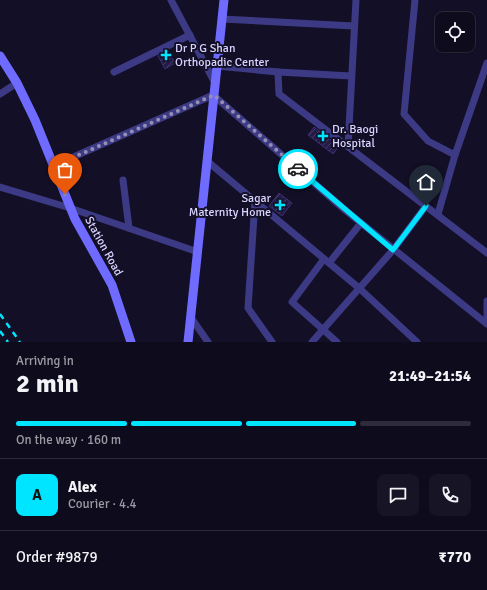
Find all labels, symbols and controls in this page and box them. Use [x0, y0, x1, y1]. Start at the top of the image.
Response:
map controls [435, 12, 475, 52]
button: locate [435, 12, 475, 52]
place label: Dr P G Shan Orthopadic Center [175, 41, 270, 70]
marker: Dr P G Shan Orthopadic Center [160, 49, 172, 61]
place label: Dr. Baogi Hospital [332, 122, 378, 151]
marker: Dr. Baogi Hospital [317, 130, 329, 142]
courier [278, 149, 318, 189]
pin [48, 153, 82, 194]
icon: car [287, 158, 309, 180]
icon: bag [54, 159, 76, 181]
pin [409, 165, 443, 206]
icon: home [415, 171, 437, 193]
place label: Sagar Maternity Home [189, 191, 272, 220]
marker: Sagar Maternity Home [274, 199, 286, 211]
street label: Station Road [81, 214, 126, 279]
text: Arriving in [16, 353, 74, 369]
text: 21:49–21:54 [389, 367, 471, 385]
text: 2 min [16, 368, 79, 400]
text: On the way · 160 m [16, 432, 121, 448]
button: chat [377, 474, 419, 516]
button: phone [429, 474, 471, 516]
text: Alex [68, 478, 97, 496]
text: A [32, 486, 42, 504]
text: Courier · 4.4 [68, 496, 137, 512]
text: Order #9879 [16, 548, 98, 566]
text: ₹770 [439, 548, 471, 566]

